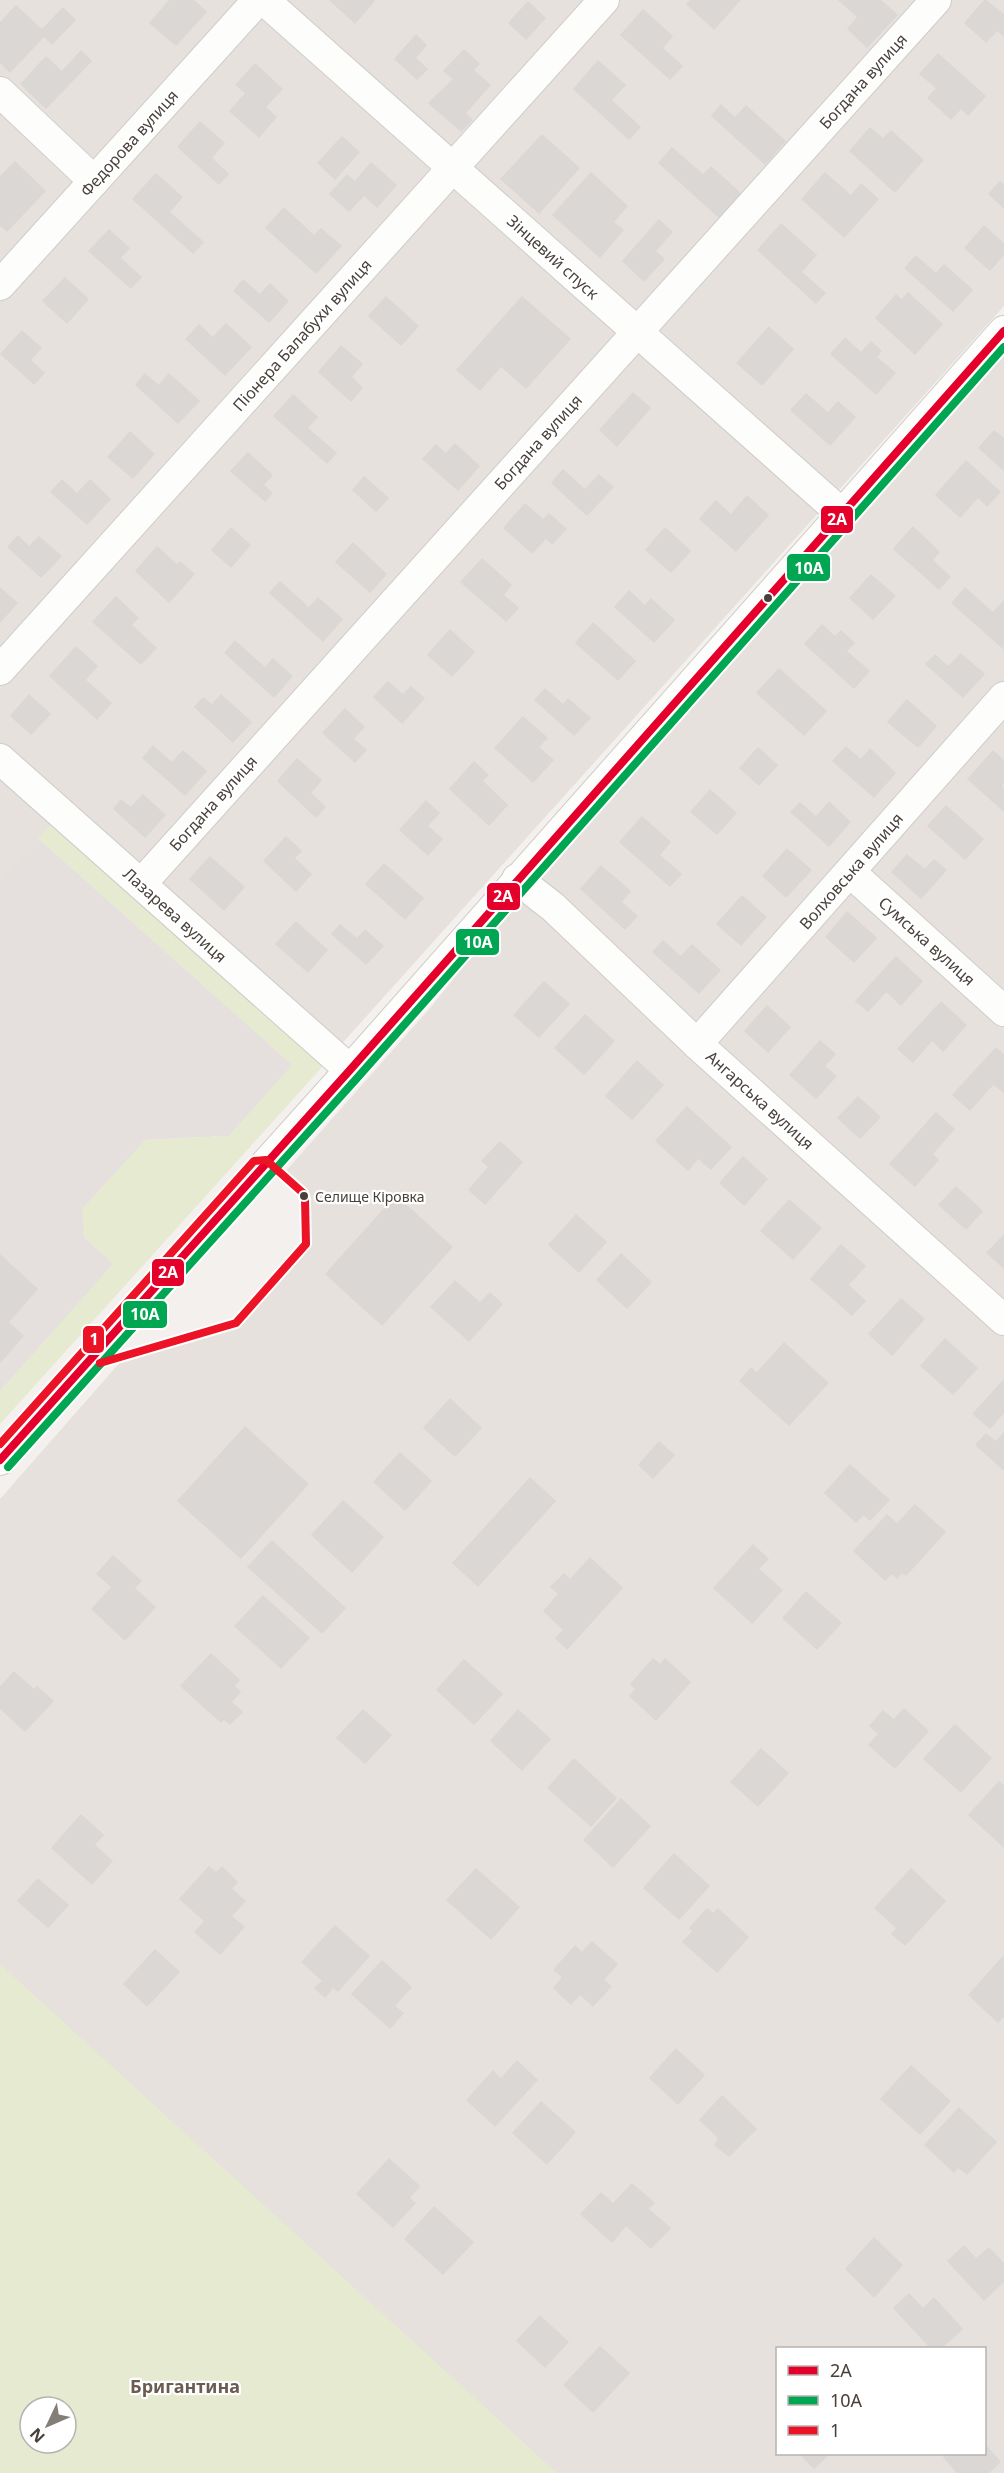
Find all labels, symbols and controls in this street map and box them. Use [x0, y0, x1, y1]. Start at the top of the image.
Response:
street label: Богдана вулиця [814, 28, 912, 134]
street label: Федорова вулиця [75, 85, 183, 201]
street label: Зінцевий спуск [502, 210, 604, 304]
street label: Піонера Балабухи вулиця [228, 254, 376, 416]
street label: Богдана вулиця [489, 389, 587, 495]
line badge: 2А [820, 505, 854, 534]
text: 2А [827, 508, 848, 530]
line badge: 10А [786, 553, 831, 582]
text: 10А [794, 557, 825, 579]
unlabelled marker [762, 592, 774, 604]
street label: Богдана вулиця [164, 750, 262, 856]
street label: Волховська вулиця [794, 808, 908, 934]
street label: Лазарева вулиця [119, 863, 231, 967]
line badge: 2А [486, 882, 521, 911]
text: 2А [493, 885, 514, 907]
street label: Сумська вулиця [874, 892, 980, 990]
line badge: 10А [455, 928, 500, 956]
text: 10А [463, 931, 494, 953]
street label: Ангарська вулиця [701, 1046, 819, 1154]
place label: Селище Кіровка [315, 1187, 425, 1206]
marker: Селище Кіровка [298, 1190, 310, 1202]
line badge: 2А [151, 1258, 185, 1287]
text: 2А [158, 1261, 179, 1283]
line badge: 10А [122, 1300, 168, 1329]
text: 10А [130, 1303, 161, 1325]
line badge: 1 [82, 1325, 105, 1354]
text: 1 [89, 1328, 99, 1350]
legend [776, 2347, 986, 2455]
text: 2А [830, 2358, 852, 2382]
district label: Бригантина [130, 2374, 240, 2398]
text: 10А [830, 2388, 863, 2412]
north arrow [18, 2395, 78, 2455]
text: 1 [830, 2418, 840, 2442]
text: N [25, 2423, 50, 2448]

